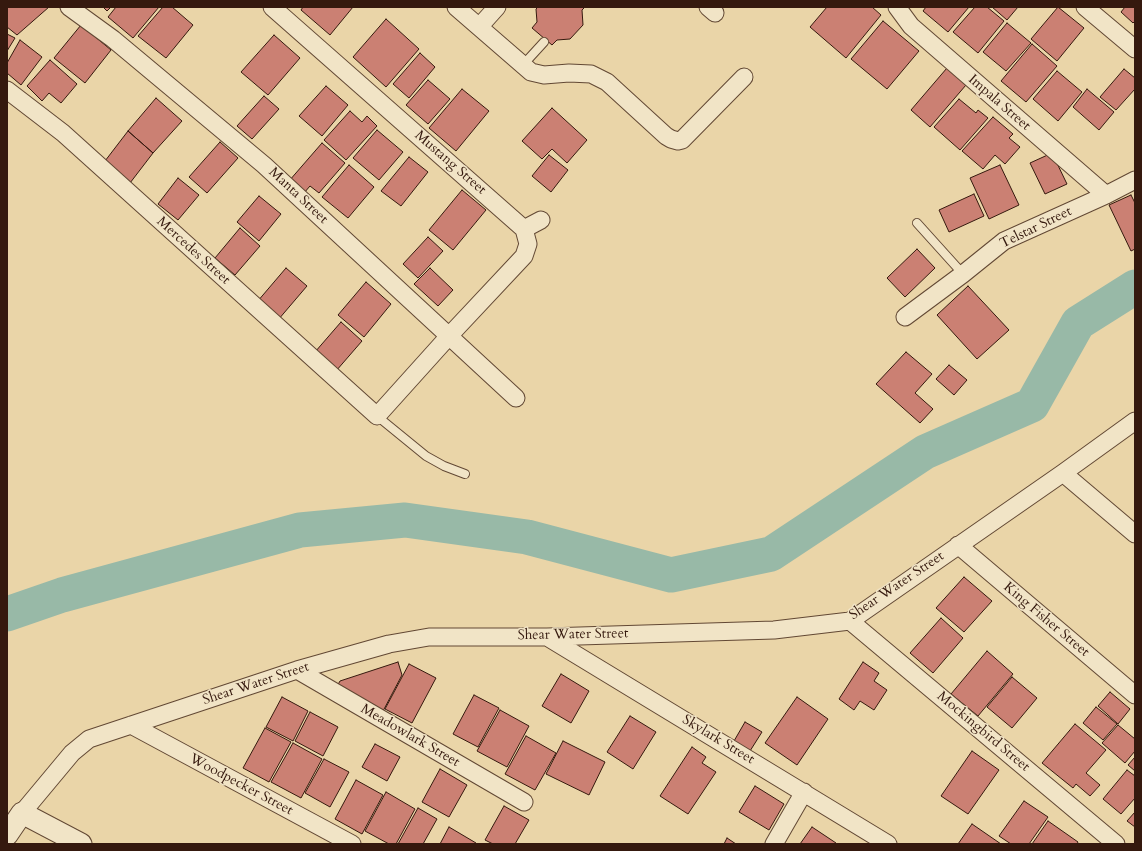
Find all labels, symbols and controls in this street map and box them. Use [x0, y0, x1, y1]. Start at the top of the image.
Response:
street label: Impala Street [964, 71, 1034, 135]
street label: Mustang Street [411, 127, 489, 199]
street label: Manta Street [265, 164, 331, 228]
street label: Telstar Street [997, 203, 1075, 253]
street label: Mercedes Street [153, 214, 233, 288]
street label: Shear Water Street [846, 548, 948, 624]
street label: King Fisher Street [1000, 579, 1092, 661]
street label: Shear Water Street [517, 626, 629, 644]
street label: Shear Water Street [201, 659, 311, 709]
street label: Mockingbird Street [933, 688, 1033, 776]
street label: Meadowlark Street [358, 701, 462, 771]
street label: Skylark Street [679, 712, 757, 768]
street label: Woodpecker Street [186, 751, 296, 819]

